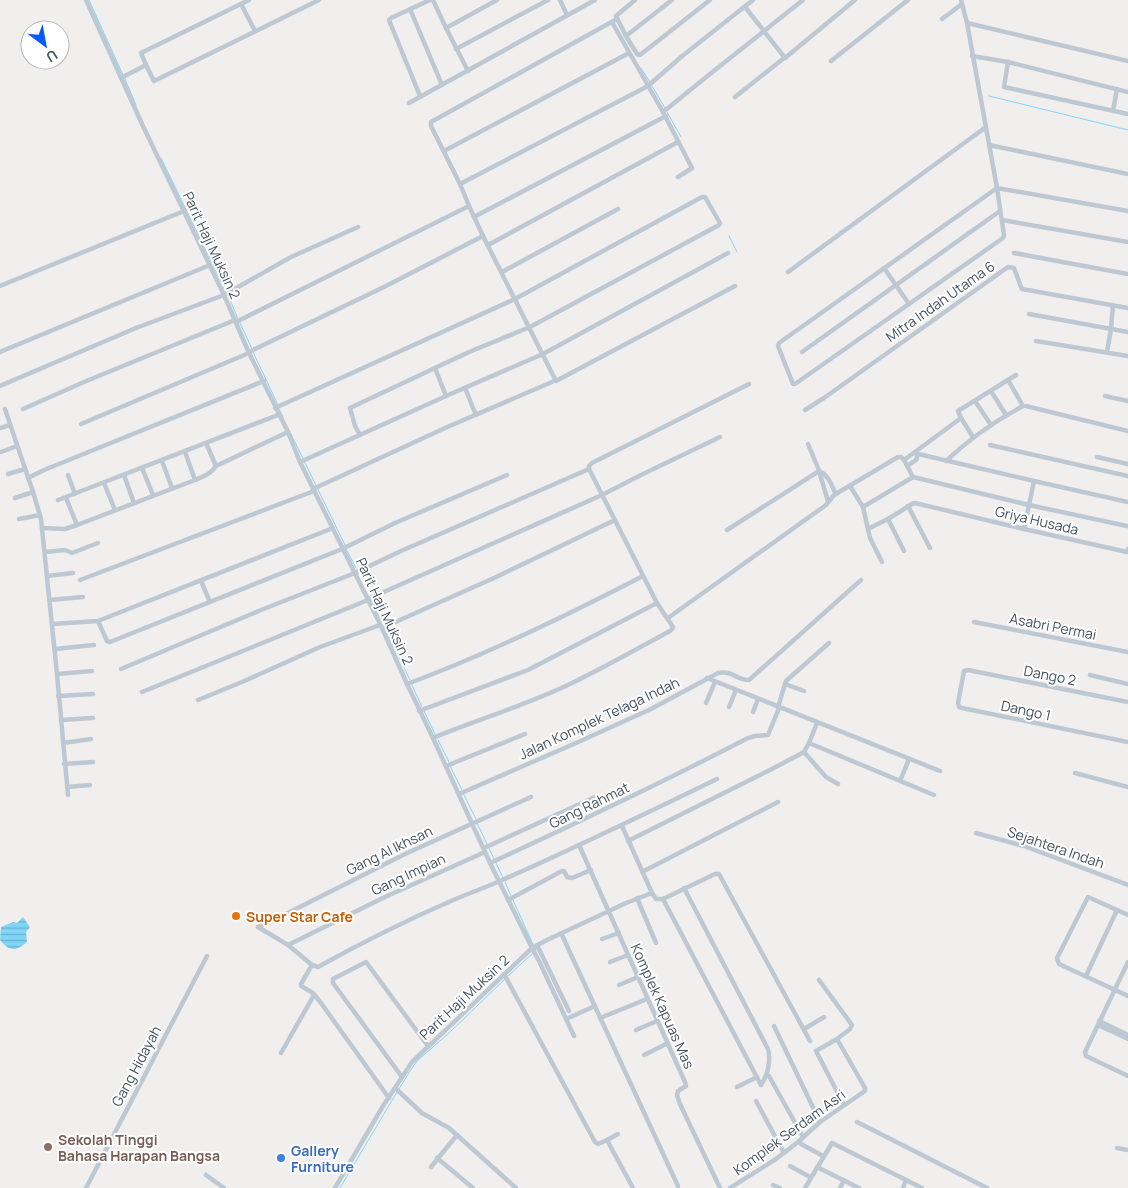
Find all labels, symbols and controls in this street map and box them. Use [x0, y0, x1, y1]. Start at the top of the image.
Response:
north arrow [20, 20, 70, 70]
text: U [43, 46, 61, 67]
street label: Parit Haji Muksin 2 [179, 188, 245, 302]
street label: Mitra Indah Utama 6 [882, 256, 998, 346]
street label: Griya Husada [993, 501, 1081, 539]
street label: Parit Haji Muksin 2 [352, 554, 418, 668]
street label: Asabri Permai [1008, 608, 1098, 644]
street label: Dango 2 [1022, 661, 1078, 689]
street label: Jalan Komplek Telaga Indah [516, 672, 682, 764]
street label: Dango 1 [999, 695, 1053, 725]
street label: Gang Rahmat [546, 777, 633, 833]
street label: Gang Al Ikhsan [343, 821, 435, 879]
street label: Sejahtera Indah [1005, 822, 1107, 872]
street label: Gang Impian [368, 849, 448, 899]
place label: Super Star Cafe [246, 907, 353, 926]
marker: Super Star Cafe [230, 910, 242, 922]
street label: Komplek Kapuas Mas [627, 941, 699, 1071]
street label: Parit Haji Muksin 2 [415, 950, 513, 1044]
street label: Gang Hidayah [107, 1022, 165, 1110]
street label: Komplek Serdam Asri [729, 1085, 849, 1179]
place label: Sekolah Tinggi Bahasa Harapan Bangsa [58, 1130, 220, 1165]
marker: Sekolah Tinggi Bahasa Harapan Bangsa [42, 1141, 54, 1153]
place label: Gallery Furniture [291, 1141, 354, 1176]
marker: Gallery Furniture [275, 1152, 287, 1164]

